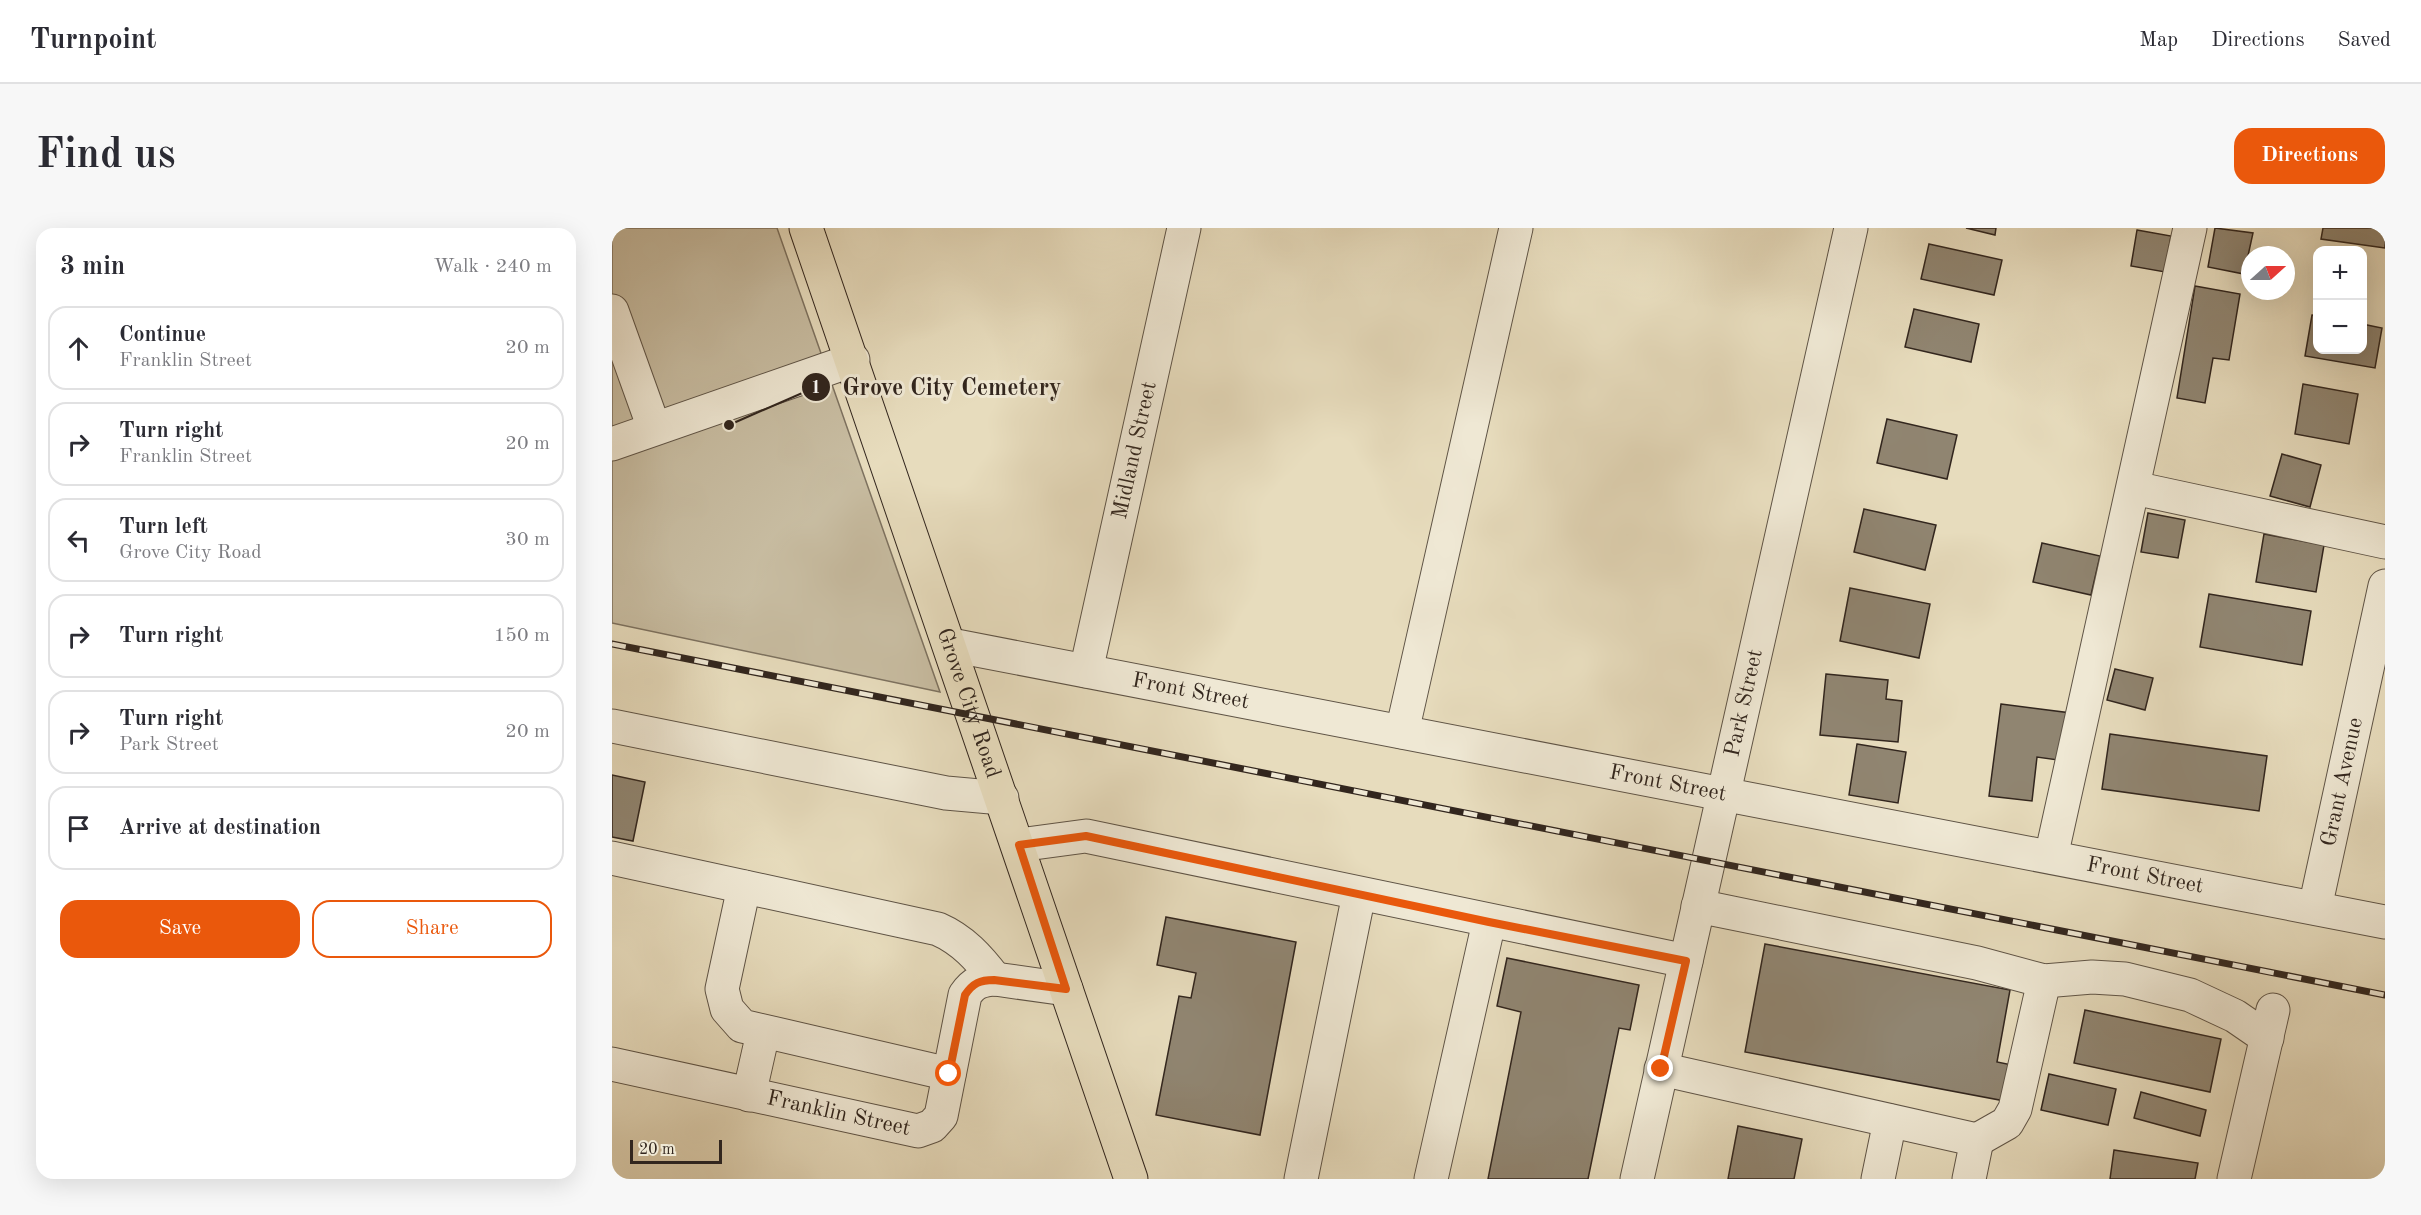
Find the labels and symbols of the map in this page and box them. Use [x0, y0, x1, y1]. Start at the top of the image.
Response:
north arrow [2241, 246, 2295, 300]
callout: Grove City Cemetery [801, 366, 1074, 408]
text: Grove City Cemetery [842, 377, 1062, 401]
text: 1 [811, 379, 821, 397]
street label: Midland Street [1109, 379, 1161, 521]
street label: Grove City Road [933, 625, 1004, 781]
street label: Park Street [1721, 647, 1767, 759]
street label: Front Street [1130, 669, 1251, 713]
street label: Grant Avenue [2318, 715, 2367, 848]
street label: Front Street [1607, 761, 1728, 806]
street label: Front Street [2084, 854, 2205, 898]
route end [1647, 1055, 1673, 1081]
route start [935, 1060, 961, 1086]
street label: Franklin Street [765, 1087, 913, 1140]
scale bar [630, 1137, 722, 1164]

